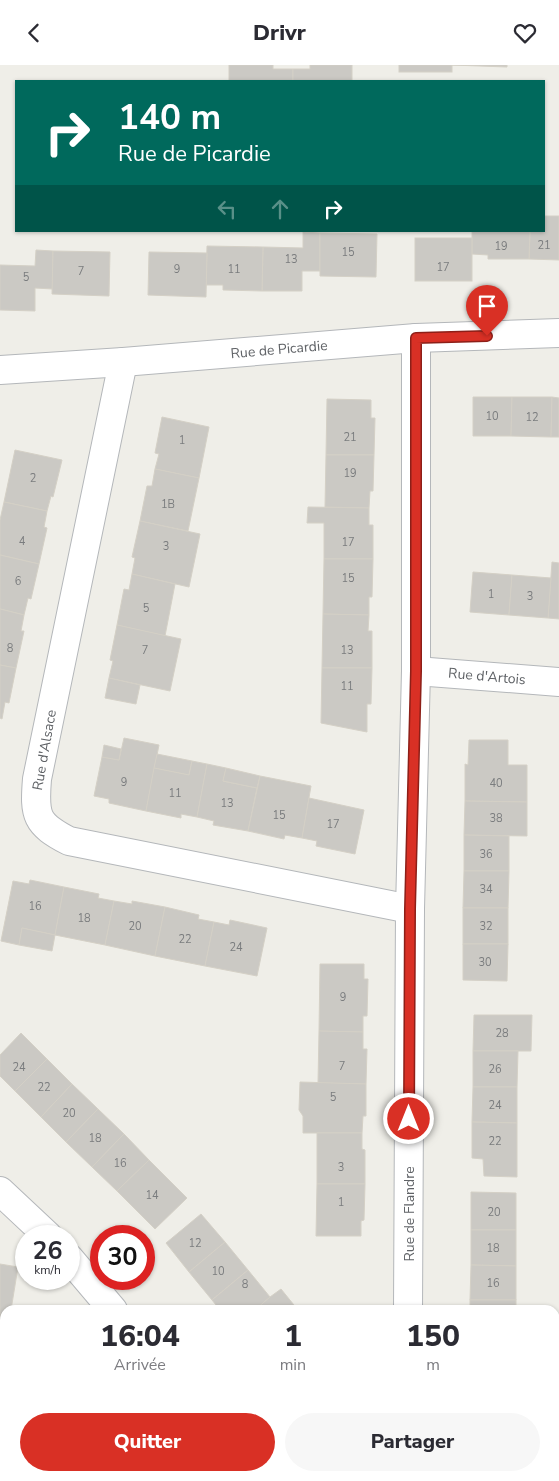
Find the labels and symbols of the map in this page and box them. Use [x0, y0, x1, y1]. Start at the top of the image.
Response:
house number: 21 [537, 238, 551, 253]
house number: 19 [494, 239, 508, 254]
house number: 15 [341, 245, 355, 260]
house number: 13 [284, 252, 298, 267]
house number: 17 [436, 260, 450, 275]
house number: 9 [174, 262, 180, 277]
house number: 11 [227, 262, 241, 277]
house number: 7 [78, 264, 84, 279]
house number: 5 [23, 270, 30, 285]
pin [466, 285, 508, 336]
street label: Rue de Picardie [230, 336, 328, 363]
house number: 10 [485, 409, 499, 424]
house number: 12 [525, 410, 539, 425]
house number: 21 [343, 430, 357, 445]
house number: 1 [179, 433, 185, 448]
house number: 19 [343, 466, 357, 481]
house number: 2 [30, 471, 36, 486]
house number: 1B [161, 497, 175, 512]
house number: 4 [19, 534, 26, 549]
house number: 17 [341, 535, 355, 550]
house number: 3 [163, 539, 169, 554]
house number: 15 [341, 571, 355, 586]
house number: 6 [15, 574, 22, 589]
house number: 1 [488, 587, 494, 602]
house number: 3 [527, 589, 533, 604]
house number: 5 [143, 601, 150, 616]
house number: 8 [7, 641, 14, 656]
house number: 7 [142, 643, 148, 658]
house number: 13 [340, 643, 354, 658]
street label: Rue d'Artois [447, 664, 527, 689]
house number: 11 [340, 679, 354, 694]
street label: Rue d'Alsace [28, 708, 61, 792]
house number: 9 [121, 775, 127, 790]
house number: 40 [489, 776, 503, 791]
house number: 11 [168, 786, 182, 801]
house number: 13 [220, 796, 234, 811]
house number: 15 [272, 808, 286, 823]
house number: 38 [489, 811, 503, 826]
house number: 17 [326, 817, 340, 832]
house number: 36 [479, 847, 493, 862]
house number: 34 [479, 882, 493, 897]
house number: 16 [28, 899, 42, 914]
house number: 18 [77, 911, 91, 926]
house number: 20 [128, 919, 142, 934]
house number: 32 [479, 919, 493, 934]
house number: 22 [178, 932, 192, 947]
house number: 24 [229, 940, 243, 955]
house number: 30 [478, 955, 492, 970]
house number: 9 [340, 990, 346, 1005]
house number: 28 [495, 1026, 509, 1041]
house number: 7 [339, 1059, 345, 1074]
house number: 24 [12, 1060, 26, 1075]
house number: 26 [488, 1062, 502, 1077]
house number: 22 [37, 1080, 51, 1095]
house number: 5 [330, 1090, 337, 1105]
position arrow [382, 1092, 434, 1144]
house number: 24 [488, 1098, 502, 1113]
house number: 20 [62, 1106, 76, 1121]
house number: 18 [88, 1131, 102, 1146]
house number: 22 [488, 1134, 502, 1149]
house number: 16 [113, 1156, 127, 1171]
house number: 3 [338, 1160, 344, 1175]
street label: Rue de Flandre [400, 1166, 419, 1262]
house number: 14 [145, 1188, 159, 1203]
house number: 1 [338, 1195, 344, 1210]
house number: 20 [487, 1205, 501, 1220]
speed limit sign: 30 [90, 1225, 155, 1290]
house number: 12 [188, 1236, 202, 1251]
house number: 18 [486, 1241, 500, 1256]
house number: 10 [211, 1264, 225, 1279]
house number: 16 [486, 1276, 500, 1291]
house number: 8 [242, 1277, 249, 1292]

